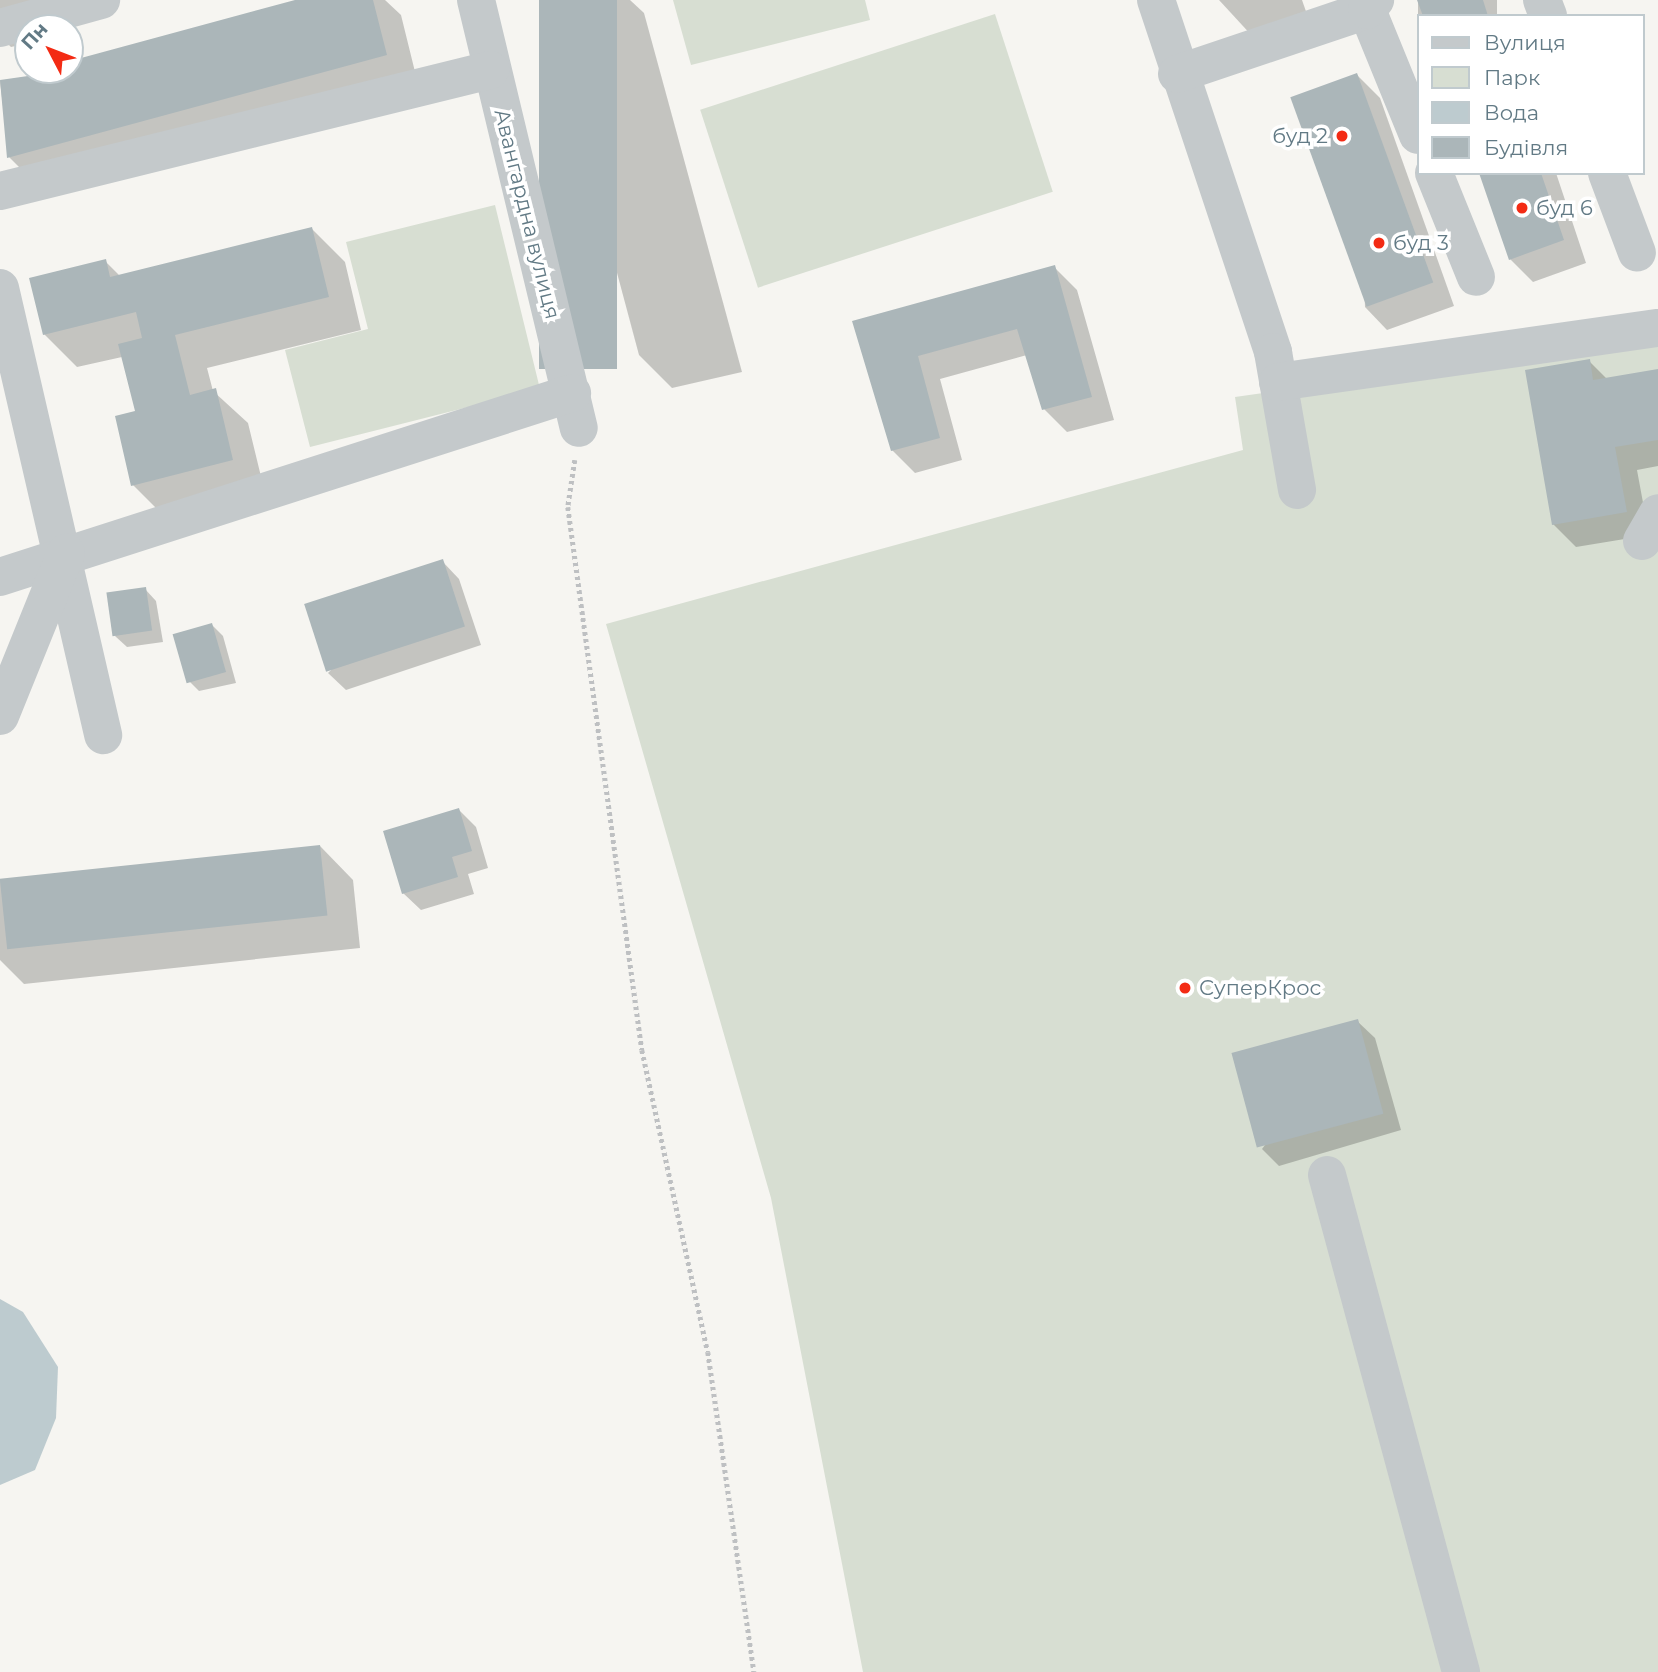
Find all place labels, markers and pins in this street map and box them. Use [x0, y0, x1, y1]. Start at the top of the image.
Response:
place label: буд 2 [1272, 123, 1328, 149]
marker: буд 2 [1334, 128, 1350, 144]
place label: буд 6 [1536, 195, 1593, 221]
marker: буд 6 [1514, 200, 1530, 216]
place label: буд 3 [1393, 230, 1449, 256]
marker: буд 3 [1371, 235, 1387, 251]
place label: СуперКрос [1199, 975, 1321, 1001]
marker: СуперКрос [1177, 980, 1193, 996]

